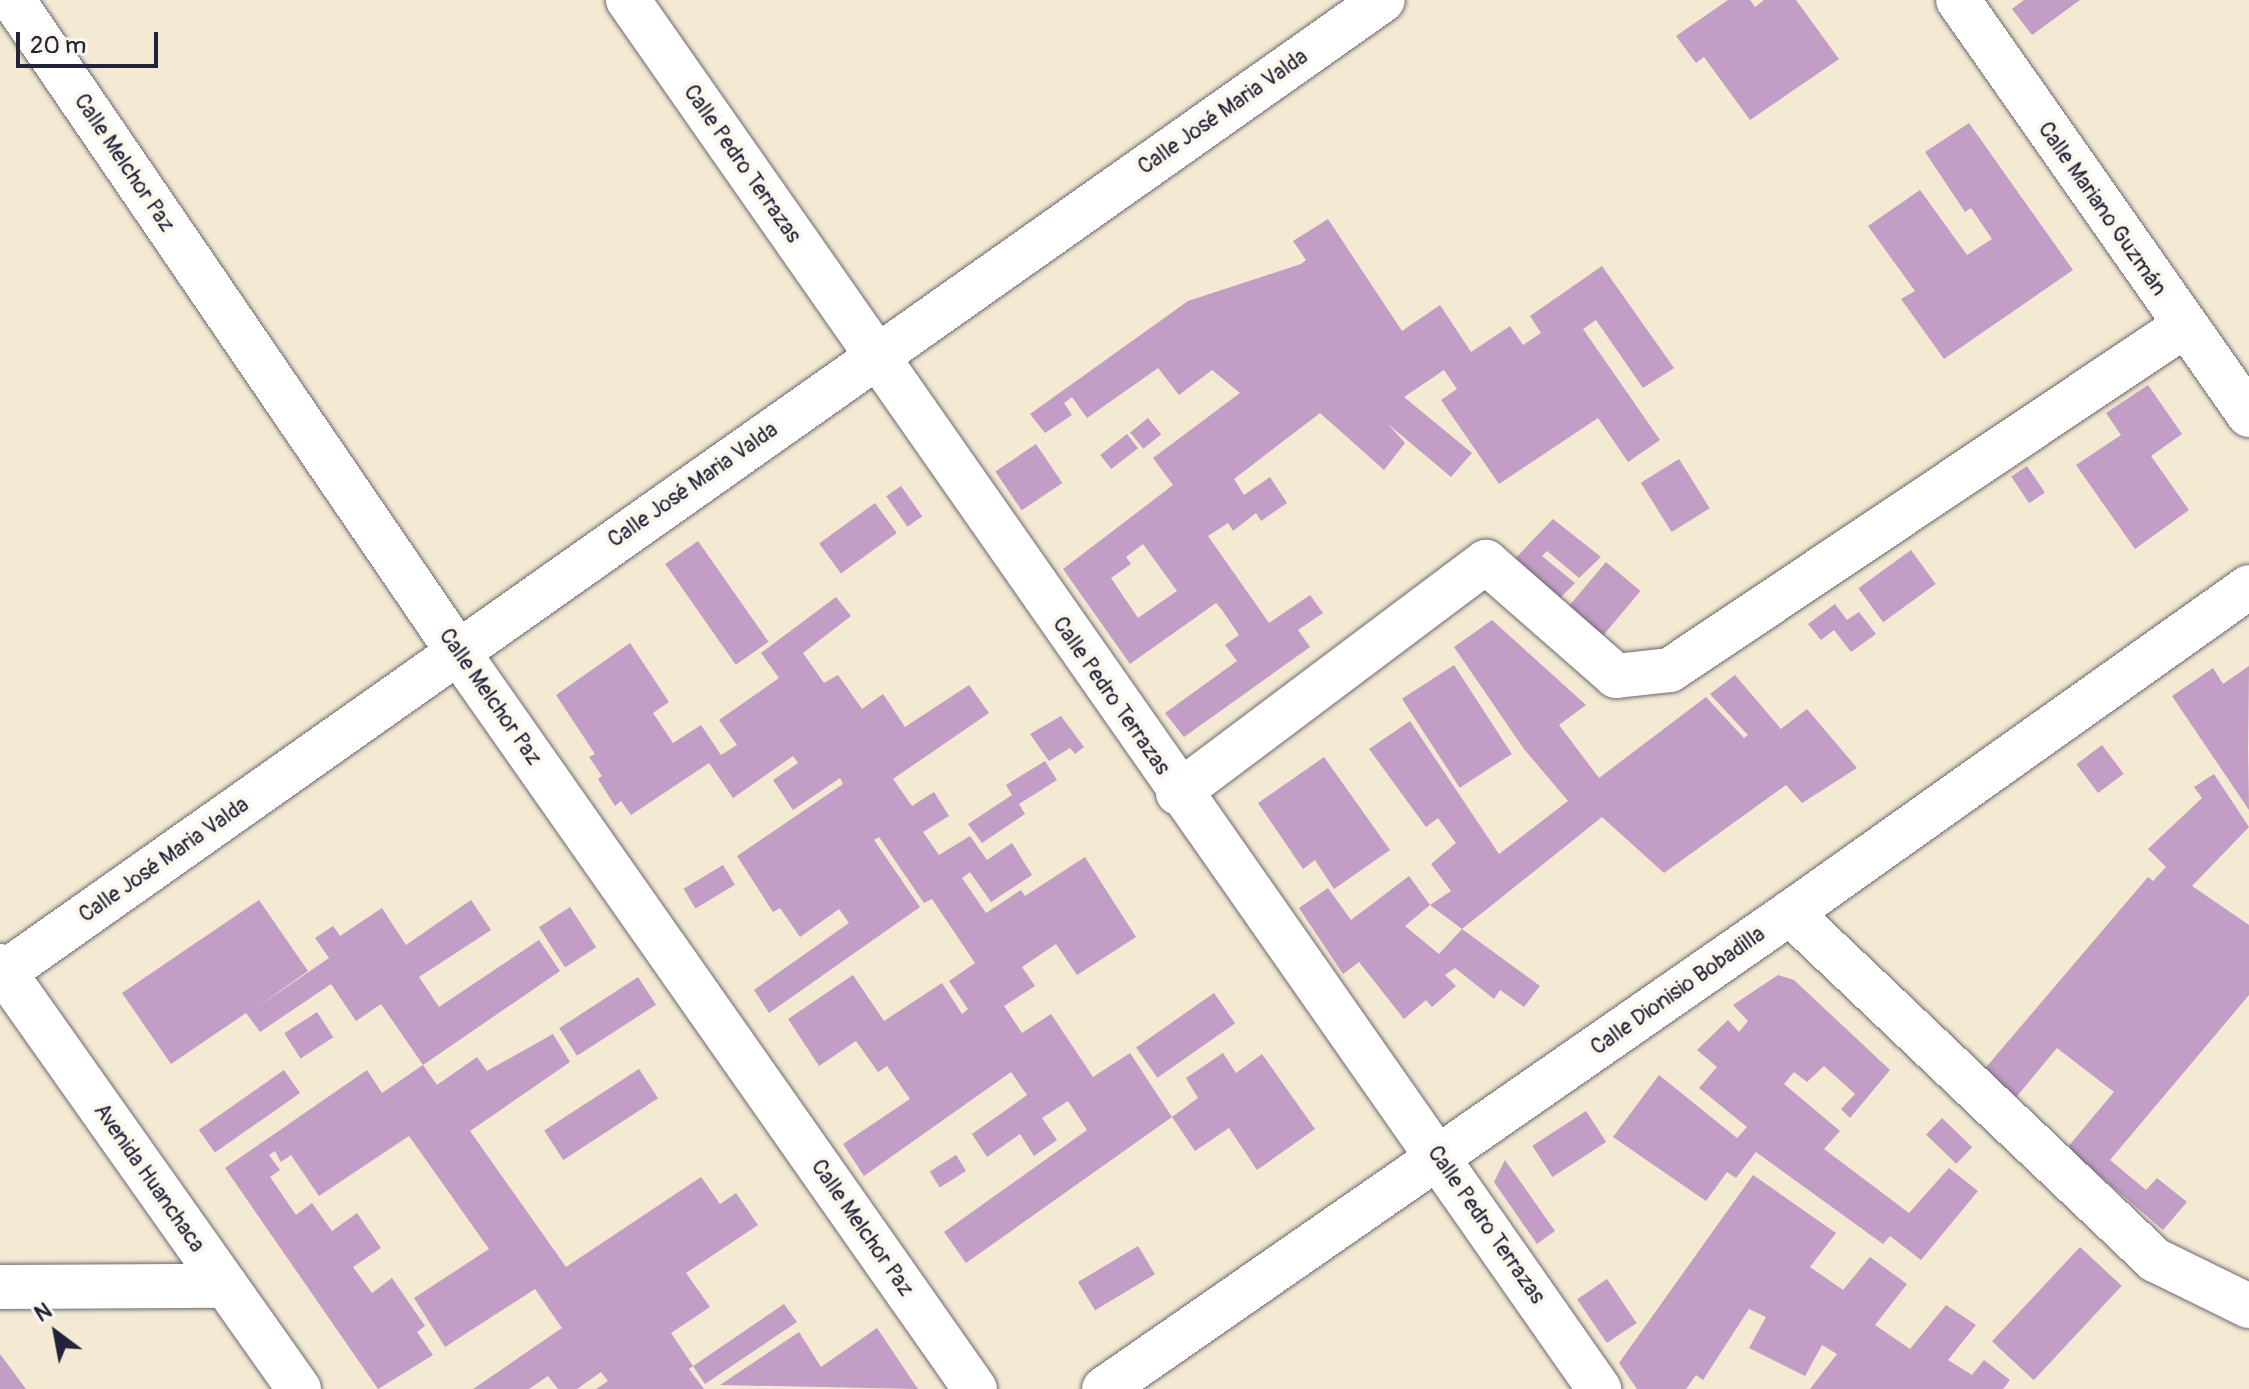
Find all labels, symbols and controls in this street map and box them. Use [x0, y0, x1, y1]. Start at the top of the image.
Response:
scale bar [20, 16, 162, 66]
text: 20 m [30, 31, 86, 60]
street label: Calle José Maria Valda [1133, 44, 1313, 180]
street label: Calle Pedro Terrazas [678, 80, 806, 248]
street label: Calle Melchor Paz [68, 89, 180, 237]
street label: Calle Mariano Guzmán [2032, 117, 2172, 301]
street label: Calle José Maria Valda [603, 417, 783, 553]
street label: Calle Pedro Terrazas [1047, 612, 1175, 780]
street label: Calle Melchor Paz [433, 624, 547, 770]
street label: Calle José Maria Valda [74, 792, 254, 928]
street label: Calle Dionisio Bobadilla [1586, 921, 1770, 1061]
street label: Avenida Huanchaca [88, 1099, 210, 1257]
street label: Calle Pedro Terrazas [1422, 1141, 1550, 1309]
street label: Calle Melchor Paz [805, 1155, 919, 1301]
north arrow [16, 1293, 96, 1373]
text: N [30, 1297, 57, 1328]

